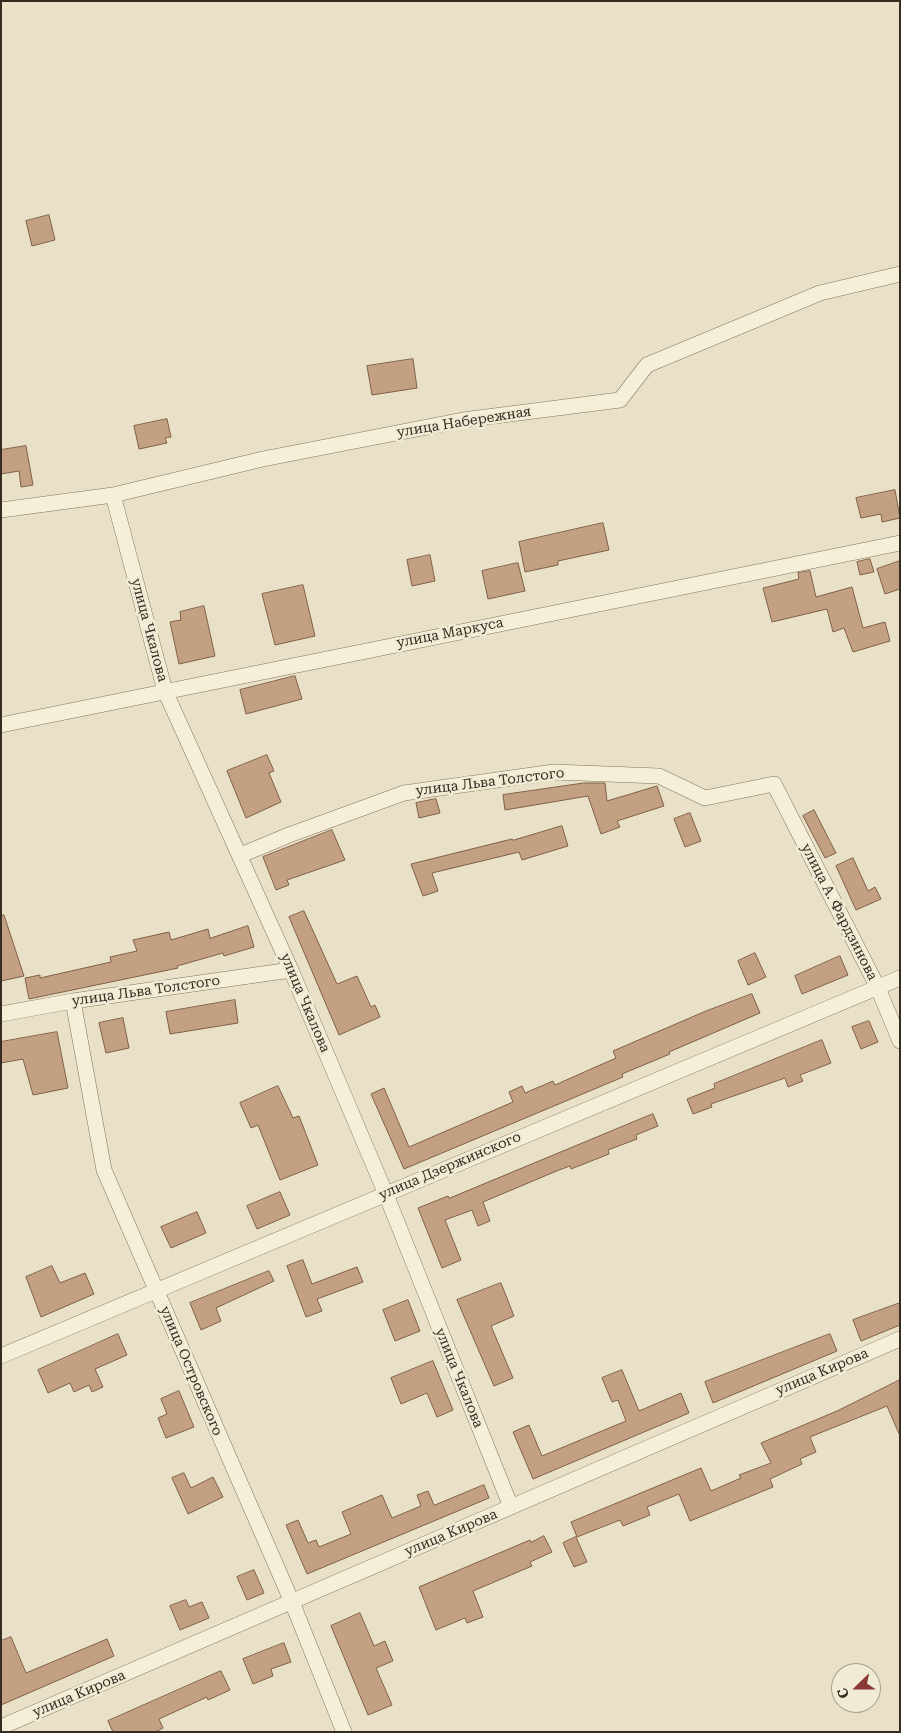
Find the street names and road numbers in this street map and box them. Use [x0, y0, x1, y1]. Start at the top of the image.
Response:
street label: улица Набережная [396, 403, 532, 441]
street label: улица Чкалова [127, 576, 171, 684]
street label: улица Маркуса [395, 614, 505, 652]
street label: улица Льва Толстого [415, 765, 565, 799]
street label: улица А. Фардзинова [797, 841, 881, 983]
street label: улица Чкалова [276, 951, 334, 1055]
street label: улица Льва Толстого [71, 972, 221, 1010]
street label: улица Дзержинского [376, 1128, 524, 1204]
street label: улица Островского [156, 1304, 226, 1438]
street label: улица Чкалова [431, 1325, 487, 1431]
street label: улица Кирова [773, 1345, 871, 1399]
street label: улица Кирова [402, 1506, 500, 1560]
street label: улица Кирова [30, 1667, 128, 1721]

